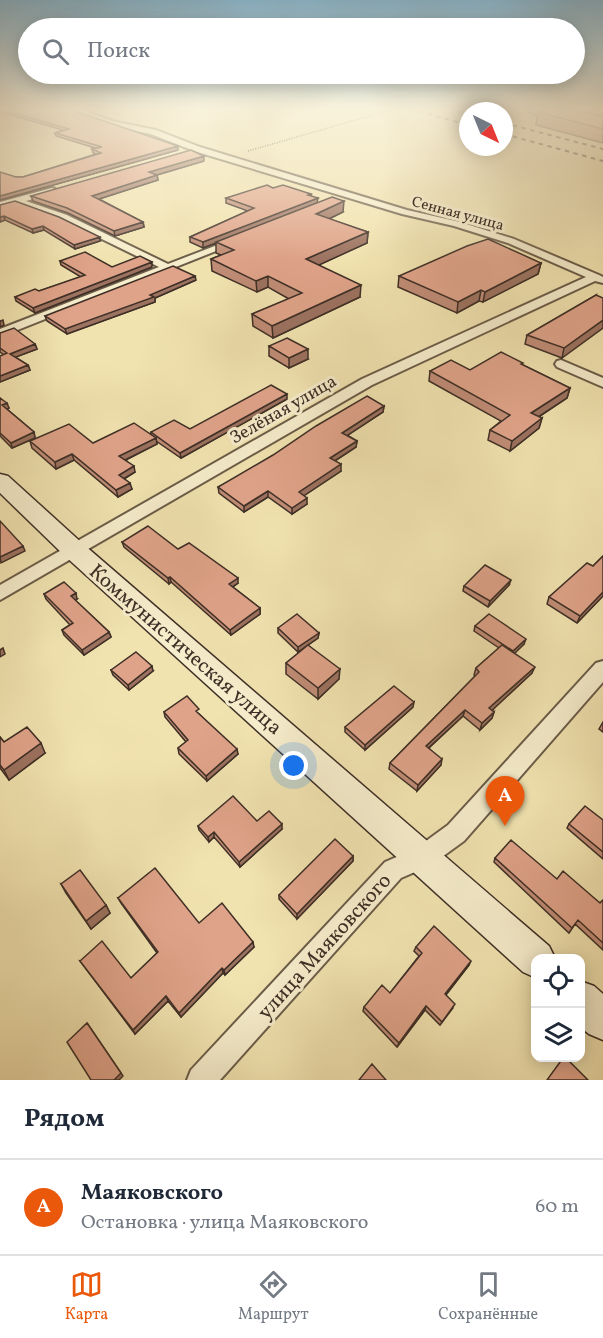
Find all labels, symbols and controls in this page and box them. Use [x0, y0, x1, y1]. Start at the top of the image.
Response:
search box [18, 18, 585, 84]
icon: search [39, 35, 72, 68]
text: Поиск [87, 36, 150, 67]
north arrow [459, 102, 513, 156]
street label: Сенная улица [409, 192, 506, 237]
street label: Зелёная улица [226, 370, 342, 451]
street label: Коммунистическая улица [82, 558, 288, 742]
your location [279, 751, 308, 780]
pin: A [486, 776, 524, 826]
street label: улица Маяковского [251, 867, 399, 1027]
map controls [531, 954, 585, 1062]
button: locate [531, 954, 585, 1008]
button: layers [531, 1008, 585, 1062]
text: Рядом [24, 1101, 104, 1137]
text: Маяковского [81, 1178, 223, 1209]
text: A [36, 1193, 51, 1221]
text: 60 m [535, 1193, 579, 1221]
text: Остановка · улица Маяковского [81, 1209, 368, 1237]
tab: Карта [65, 1268, 108, 1326]
tab: Маршрут [238, 1268, 309, 1326]
tab: Сохранённые [438, 1268, 538, 1326]

